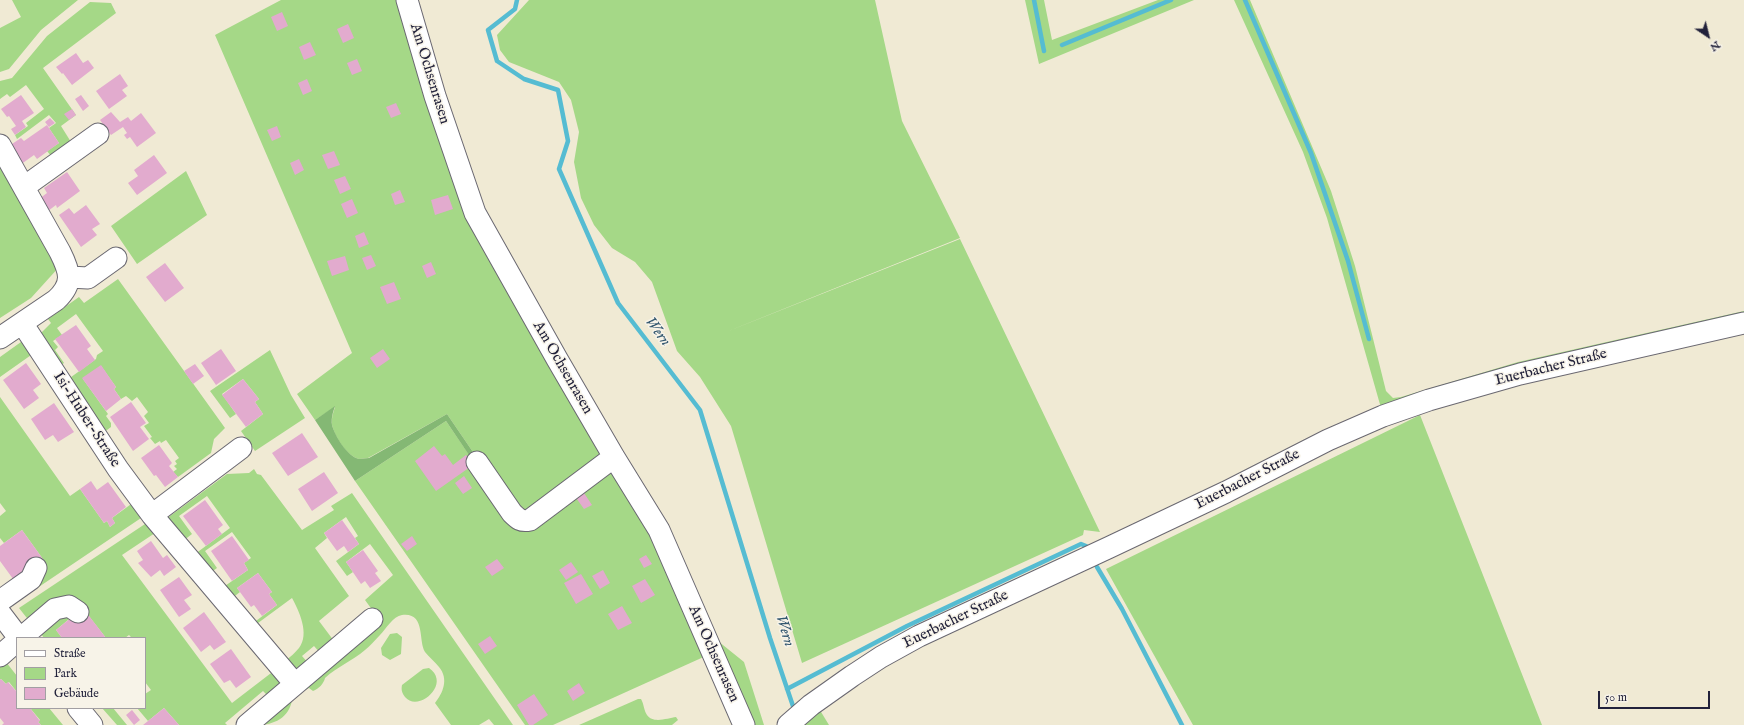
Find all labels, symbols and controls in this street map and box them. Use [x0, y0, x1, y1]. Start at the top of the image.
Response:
north arrow [1688, 16, 1728, 56]
street label: Am Ochsenrasen [405, 22, 453, 126]
text: N [1707, 37, 1723, 54]
water label: Wern [640, 313, 674, 351]
street label: Am Ochsenrasen [528, 318, 596, 418]
street label: Euerbacher Straße [1493, 345, 1609, 391]
street label: Isi-Huber-Straße [49, 369, 123, 471]
street label: Euerbacher Straße [1193, 446, 1303, 514]
street label: Euerbacher Straße [901, 587, 1011, 653]
street label: Am Ochsenrasen [684, 603, 742, 705]
water label: Wern [770, 613, 798, 649]
legend [16, 637, 146, 709]
text: Straße [54, 646, 86, 661]
text: Park [54, 666, 77, 681]
scale bar [1600, 683, 1712, 709]
text: Gebäude [54, 686, 99, 701]
text: 50 m [1605, 690, 1627, 705]

